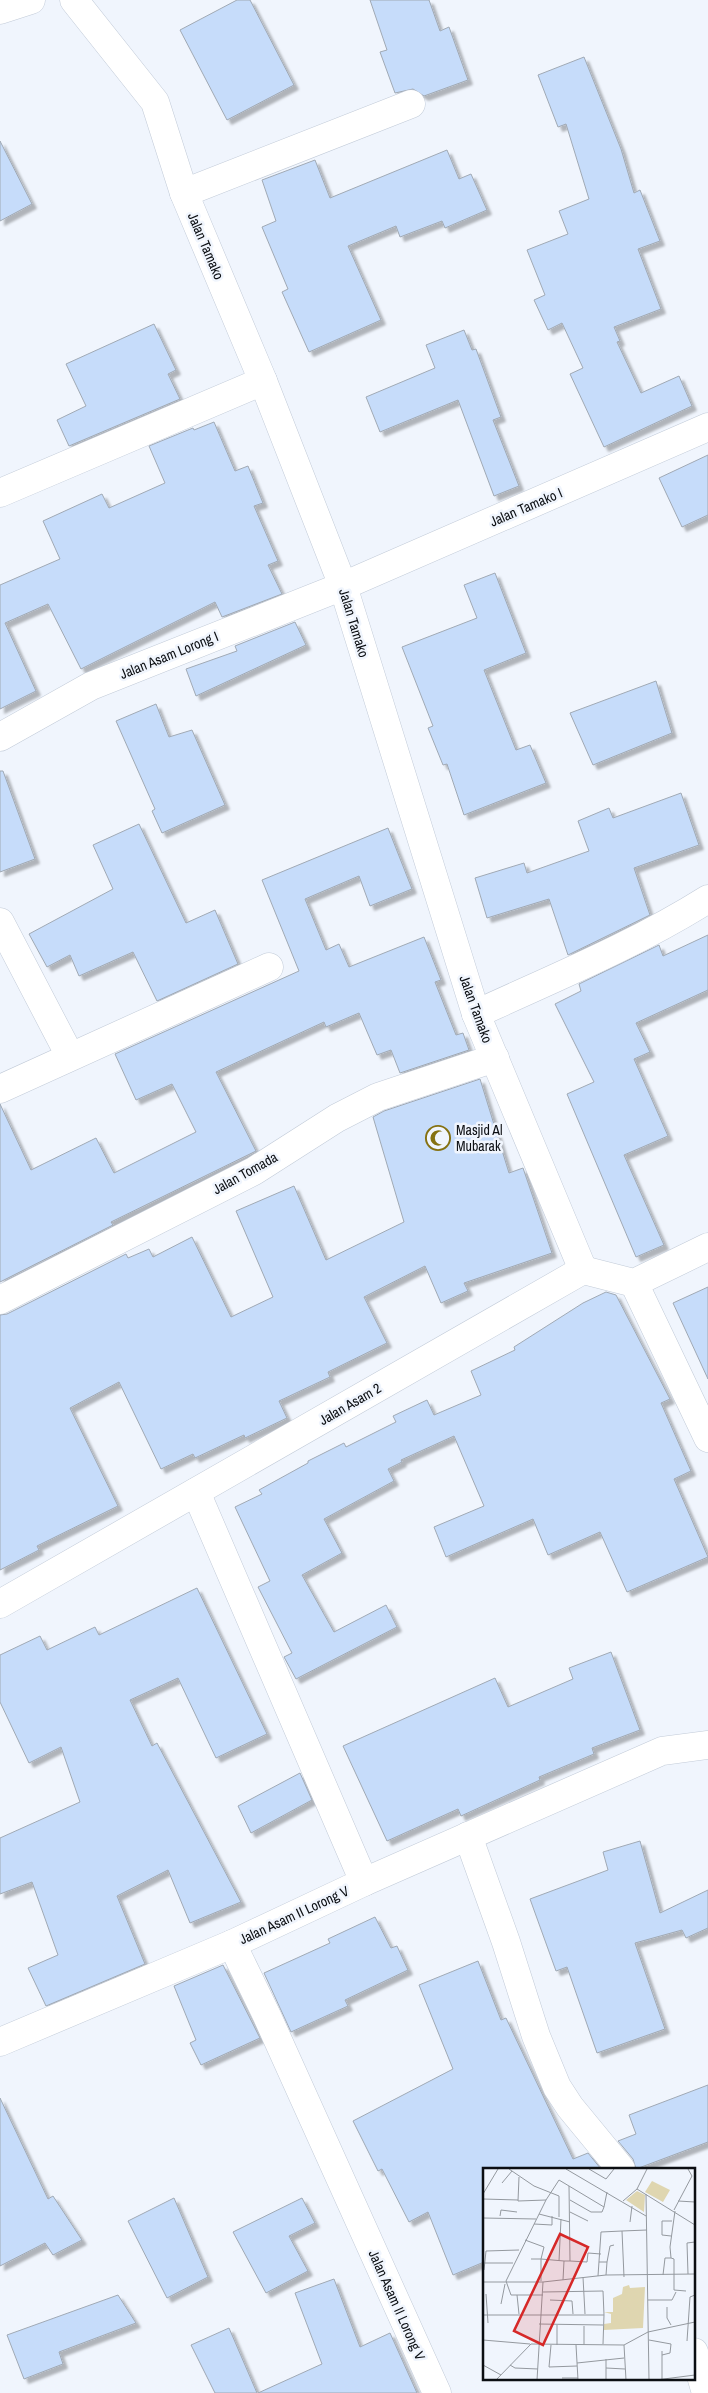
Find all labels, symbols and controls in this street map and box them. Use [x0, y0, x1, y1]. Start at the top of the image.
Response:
street label: Jalan Tamako [184, 210, 228, 282]
street label: Jalan Tamako I [487, 484, 565, 530]
street label: Jalan Tamako [335, 586, 373, 660]
street label: Jalan Asam Lorong I [117, 627, 221, 683]
street label: Jalan Tamako [455, 973, 497, 1045]
place label: Masjid Al Mubarak [456, 1121, 503, 1155]
mosque icon: Masjid Al Mubarak [425, 1125, 451, 1151]
street label: Jalan Tomada [209, 1148, 281, 1198]
street label: Jalan Asam 2 [316, 1379, 384, 1429]
street label: Jalan Asam II Lorong V [236, 1882, 352, 1948]
inset map [483, 2168, 696, 2380]
street label: Jalan Asam II Lorong V [365, 2247, 429, 2363]

